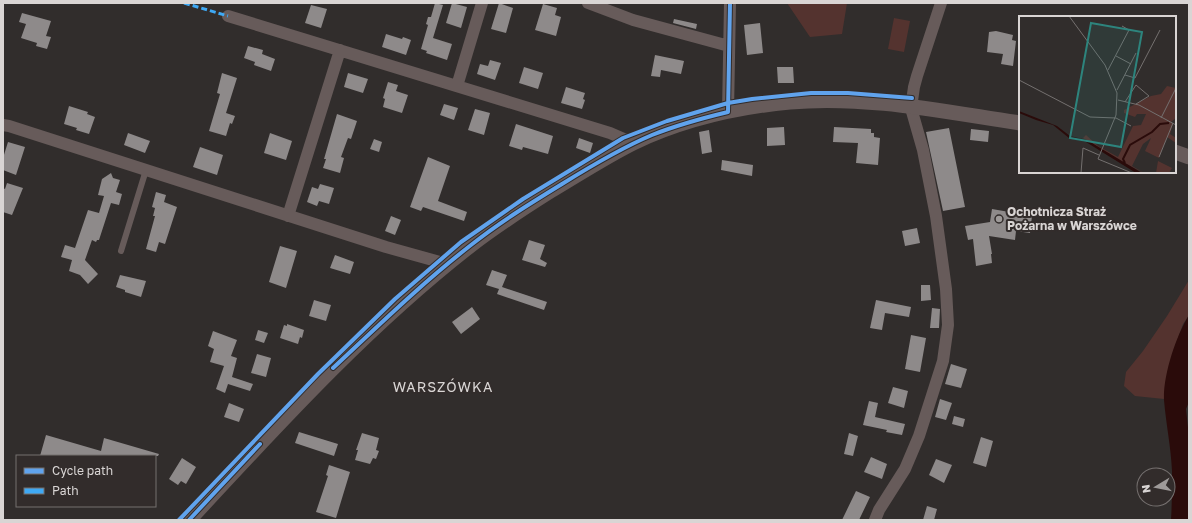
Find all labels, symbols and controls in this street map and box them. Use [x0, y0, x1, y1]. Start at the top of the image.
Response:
inset map [1019, 16, 1176, 173]
place label: Ochotnicza Straż Pożarna w Warszówce [1007, 204, 1137, 233]
marker: Ochotnicza Straż Pożarna w Warszówce [994, 214, 1004, 224]
district label: WARSZÓWKA [393, 378, 493, 395]
legend [16, 455, 156, 507]
text: Cycle path [52, 463, 113, 478]
north arrow [1136, 467, 1176, 507]
text: Path [52, 483, 79, 498]
text: N [1139, 484, 1153, 494]

